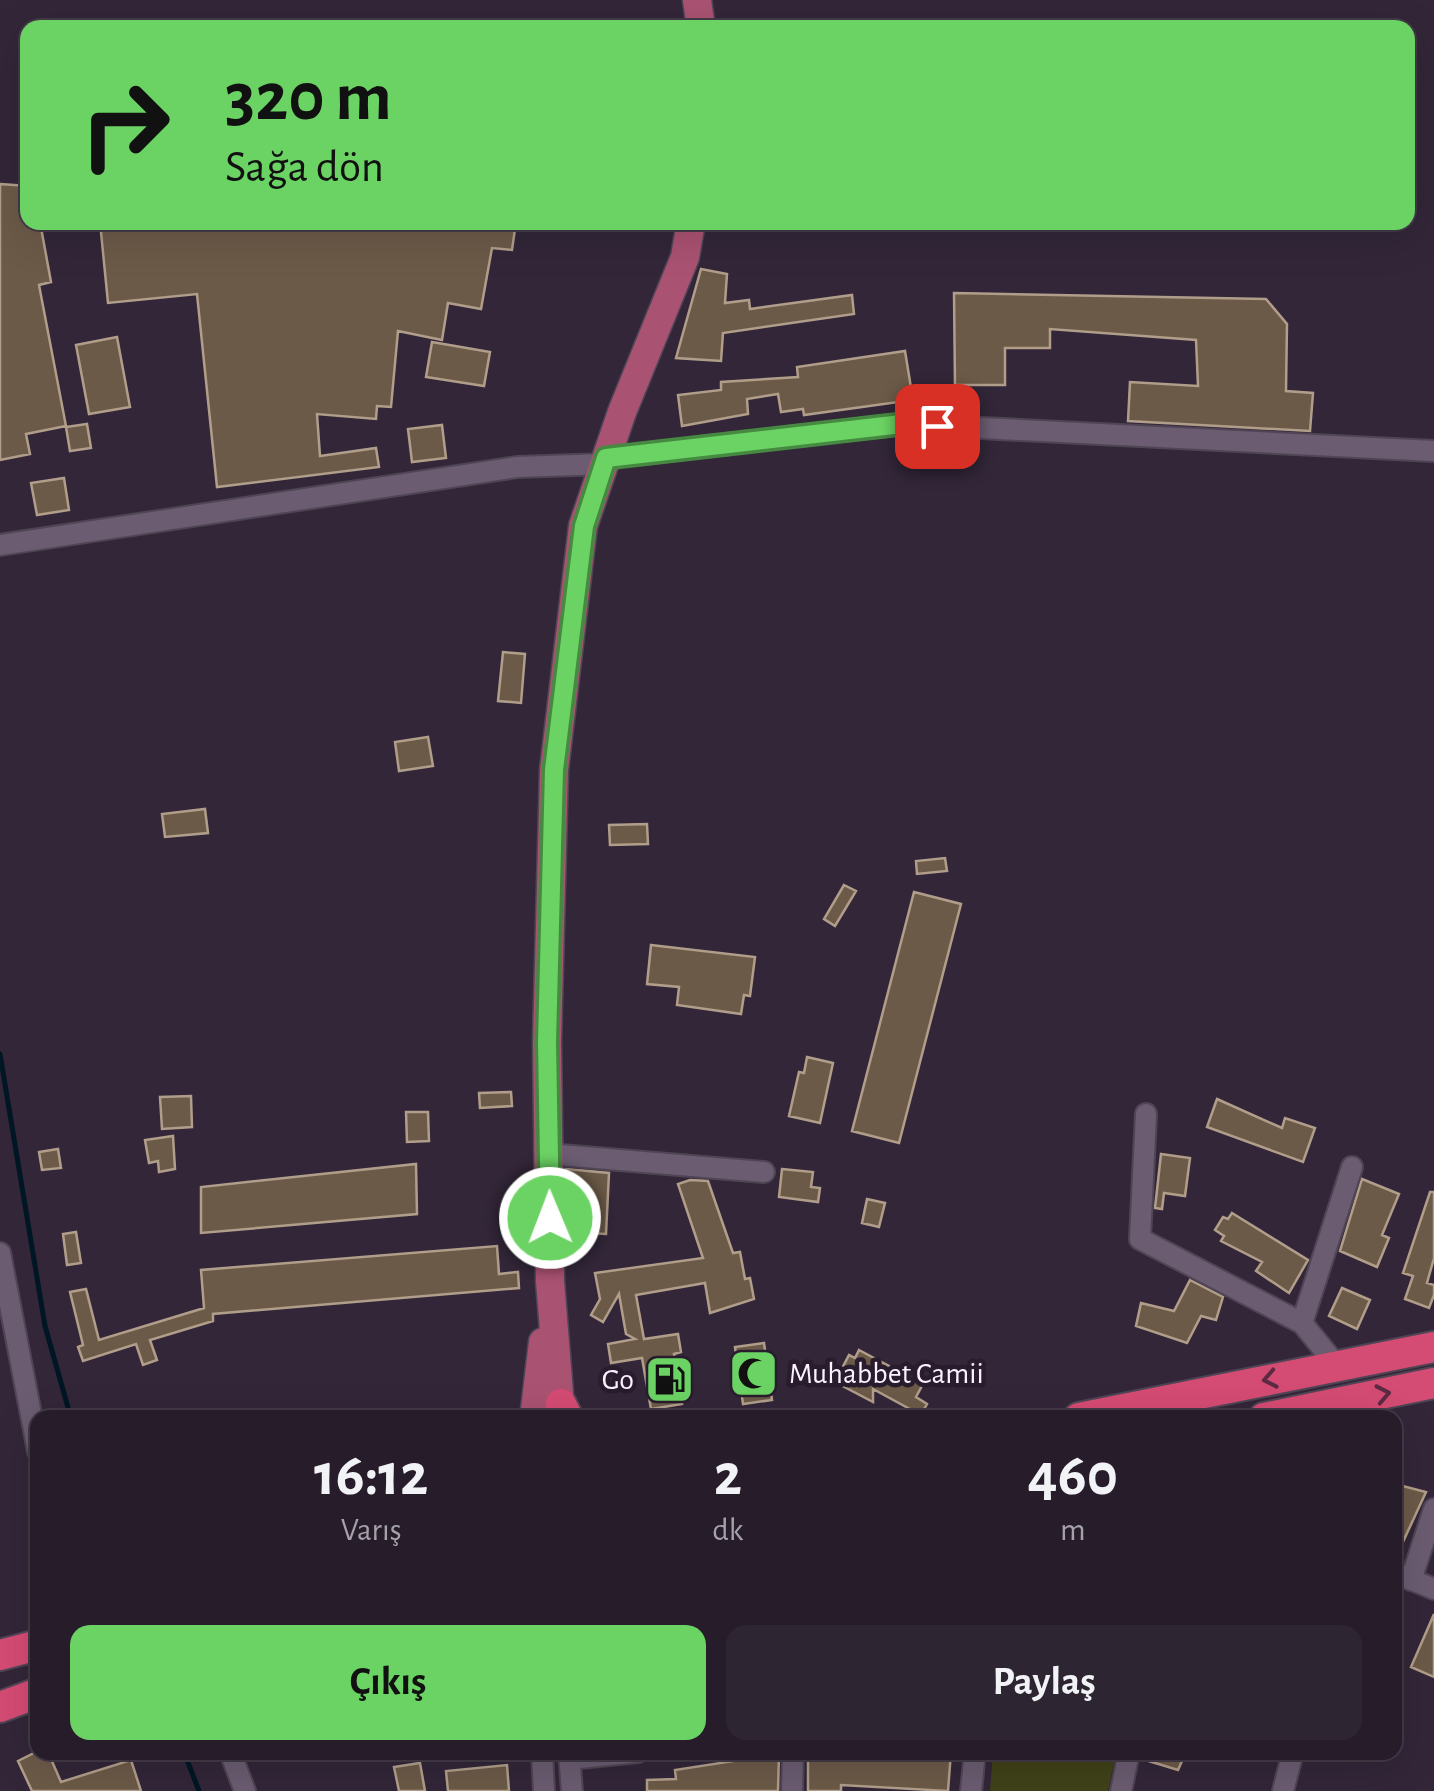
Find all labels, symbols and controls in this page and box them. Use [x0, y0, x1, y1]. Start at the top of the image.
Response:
icon: right [60, 60, 190, 190]
text: 320 m [225, 63, 392, 133]
text: Sağa dön [225, 145, 384, 190]
pin [895, 384, 980, 469]
icon: arrive [910, 399, 965, 454]
position arrow [498, 1166, 602, 1270]
mosque icon: Muhabbet Camii [728, 1347, 780, 1399]
fuel station icon: Go [643, 1353, 695, 1405]
place label: Muhabbet Camii [789, 1359, 984, 1389]
place label: Go [602, 1365, 634, 1395]
one-way arrow [1261, 1368, 1278, 1389]
one-way arrow [1374, 1384, 1391, 1405]
text: 16:12 [314, 1446, 428, 1506]
text: 2 [714, 1446, 742, 1506]
text: 460 [1028, 1446, 1118, 1506]
text: Varış [341, 1514, 402, 1546]
text: dk [712, 1514, 743, 1546]
text: m [1060, 1514, 1086, 1546]
button: Çıkış [70, 1625, 706, 1740]
button: Paylaş [726, 1625, 1362, 1740]

